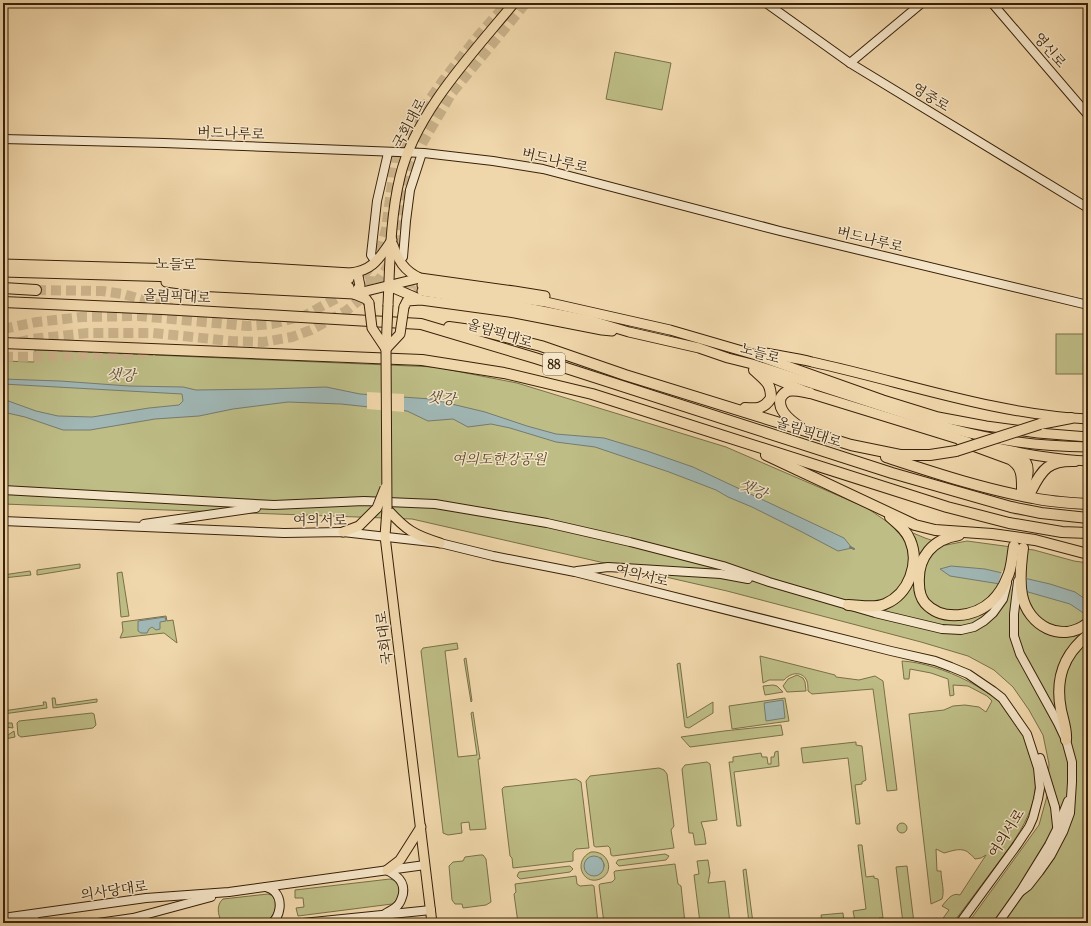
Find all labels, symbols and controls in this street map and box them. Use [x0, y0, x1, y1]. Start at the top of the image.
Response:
street label: 영신로 [1028, 29, 1070, 74]
street label: 영중로 [907, 80, 953, 118]
street label: 국회대로 [389, 95, 433, 153]
street label: 버드나루로 [197, 124, 266, 146]
street label: 버드나루로 [519, 145, 590, 179]
street label: 버드나루로 [834, 223, 905, 259]
street label: 노들로 [155, 255, 197, 277]
street label: 올림픽대로 [143, 286, 212, 310]
street label: 올림픽대로 [464, 315, 535, 354]
street label: 노들로 [737, 340, 782, 370]
road number: 88 [543, 353, 565, 375]
water label: 샛강 [106, 365, 138, 388]
water label: 샛강 [425, 387, 459, 412]
street label: 올림픽대로 [773, 414, 844, 454]
park label: 여의도한강공원 [452, 451, 548, 471]
water label: 샛강 [735, 475, 772, 507]
street label: 여의서로 [293, 512, 348, 532]
street label: 여의서로 [613, 561, 671, 593]
street label: 국회대로 [373, 609, 399, 666]
street label: 여의서로 [985, 805, 1031, 862]
street label: 의사당대로 [79, 877, 150, 907]

